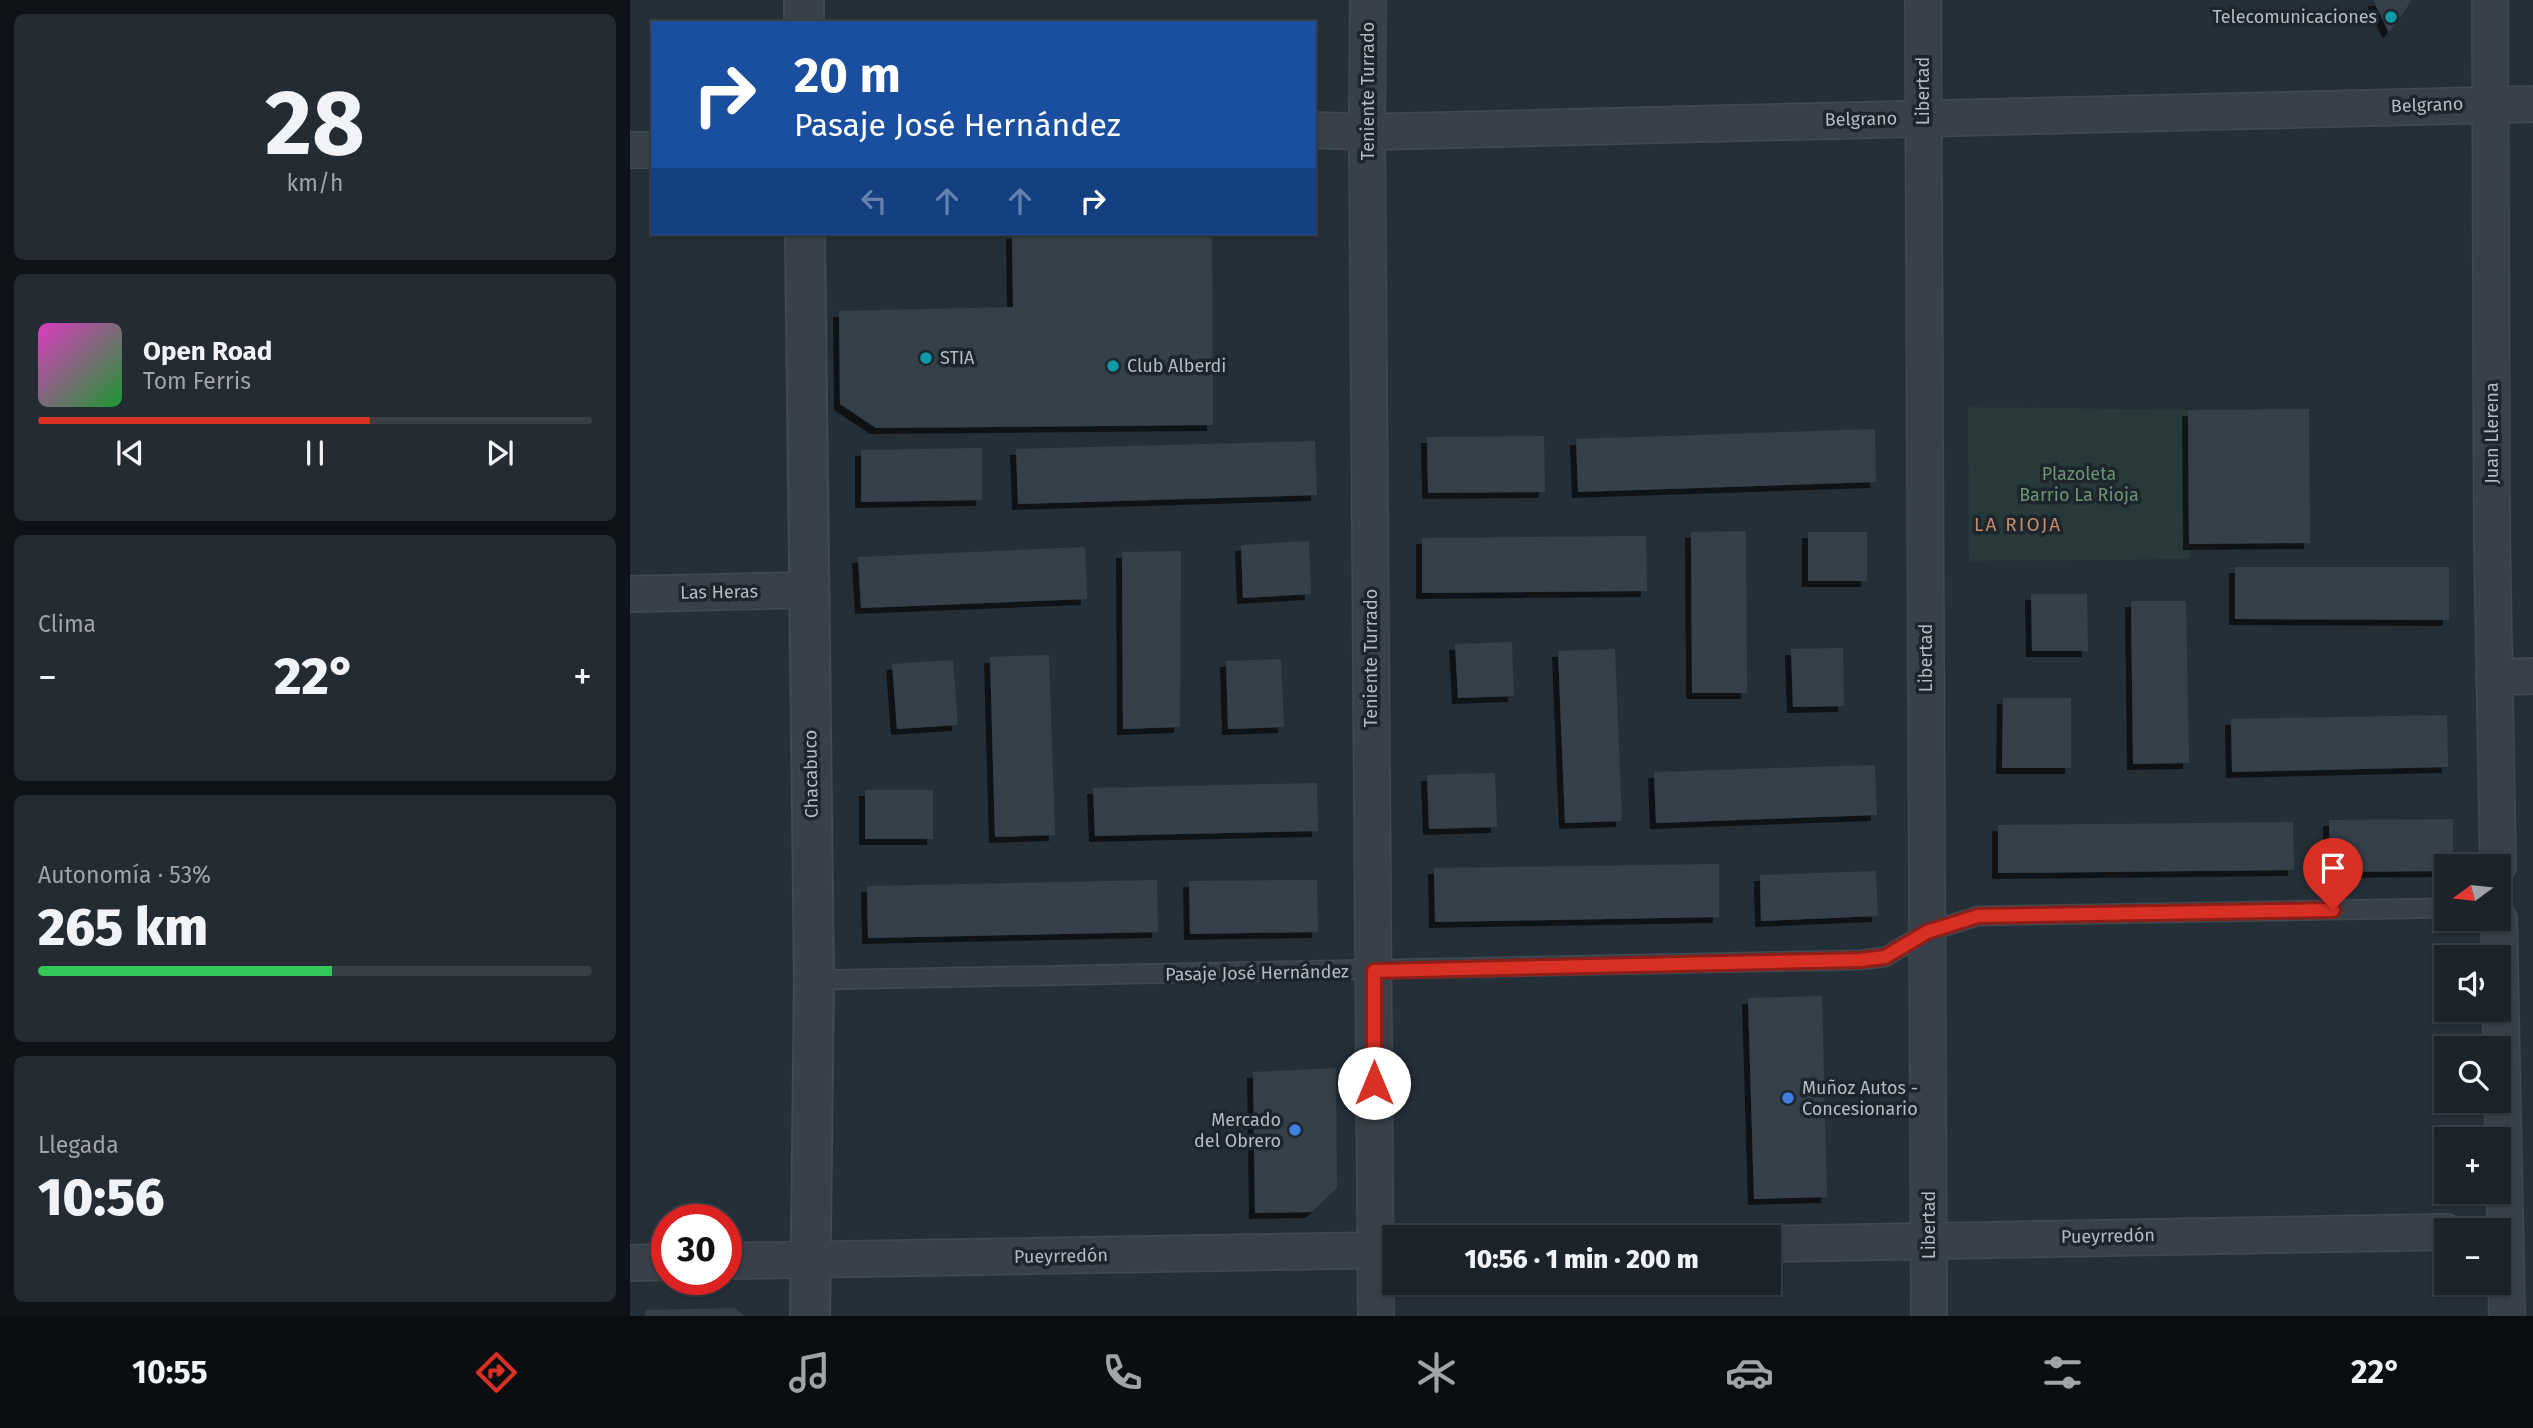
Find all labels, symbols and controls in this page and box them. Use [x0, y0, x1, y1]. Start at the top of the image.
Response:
place label: Telecomunicaciones [2212, 6, 2377, 28]
marker: Telecomunicaciones [2383, 9, 2399, 25]
street label: Teniente Turrado [1357, 22, 1379, 160]
text: 20 m [794, 46, 901, 105]
icon: right [679, 49, 770, 140]
street label: Libertad [1912, 57, 1934, 125]
text: 28 [265, 69, 365, 178]
street label: Belgrano [2390, 93, 2464, 117]
text: Pasaje José Hernández [794, 106, 1121, 144]
street label: Belgrano [1825, 107, 1897, 131]
text: km/h [287, 169, 343, 197]
icon: left [855, 182, 893, 220]
icon: ahead [928, 182, 966, 220]
icon: ahead [1001, 182, 1039, 220]
icon: right [1074, 182, 1112, 220]
text: Open Road [143, 336, 272, 367]
place label: STIA [940, 347, 975, 369]
marker: STIA [918, 350, 934, 366]
place label: Club Alberdi [1127, 355, 1226, 377]
marker: Club Alberdi [1105, 358, 1121, 374]
text: Tom Ferris [143, 367, 251, 395]
street label: Juan Llerena [2481, 382, 2503, 484]
icon: previous [111, 434, 149, 472]
icon: pause [296, 434, 334, 472]
icon: next [481, 434, 519, 472]
park label: Plazoleta Barrio La Rioja [2019, 463, 2139, 506]
district label: LA RIOJA [1974, 513, 2062, 536]
street label: Las Heras [680, 580, 758, 604]
street label: Teniente Turrado [1360, 589, 1382, 727]
text: Clima [38, 610, 96, 638]
street label: Libertad [1915, 624, 1937, 692]
text: 22° [274, 645, 356, 708]
text: − [38, 654, 57, 700]
text: + [573, 654, 592, 700]
street label: Chacabuco [799, 730, 823, 818]
pin [2303, 838, 2363, 910]
icon: arrive [2314, 849, 2352, 887]
north arrow [2434, 854, 2511, 931]
map controls [2434, 854, 2511, 1295]
text: Autonomía · 53% [38, 861, 211, 889]
text: 265 km [38, 896, 208, 959]
button: sound [2434, 945, 2511, 1022]
street label: Pasaje José Hernández [1165, 960, 1349, 986]
button: search [2434, 1036, 2511, 1113]
position arrow [1337, 1046, 1411, 1120]
place label: Muñoz Autos - Concesionario [1802, 1077, 1918, 1120]
marker: Muñoz Autos - Concesionario [1780, 1090, 1796, 1106]
place label: Mercado del Obrero [1194, 1109, 1281, 1152]
marker: Mercado del Obrero [1287, 1122, 1303, 1138]
button: + [2434, 1127, 2511, 1204]
text: Llegada [38, 1131, 119, 1159]
text: 10:56 [38, 1166, 165, 1229]
street label: Libertad [1918, 1191, 1940, 1259]
speed limit sign: 30 [651, 1204, 742, 1295]
button: − [2434, 1218, 2511, 1295]
street label: Pueyrredón [2061, 1224, 2155, 1248]
street label: Pueyrredón [1014, 1244, 1108, 1268]
text: 10:56 · 1 min · 200 m [1464, 1244, 1699, 1275]
icon: directions [472, 1348, 521, 1397]
icon: music [785, 1348, 834, 1397]
icon: phone [1098, 1348, 1147, 1397]
icon: climate [1412, 1348, 1461, 1397]
icon: car [1725, 1348, 1774, 1397]
icon: filters [2038, 1348, 2087, 1397]
text: 10:55 [132, 1353, 208, 1391]
text: 22° [2351, 1353, 2401, 1391]

